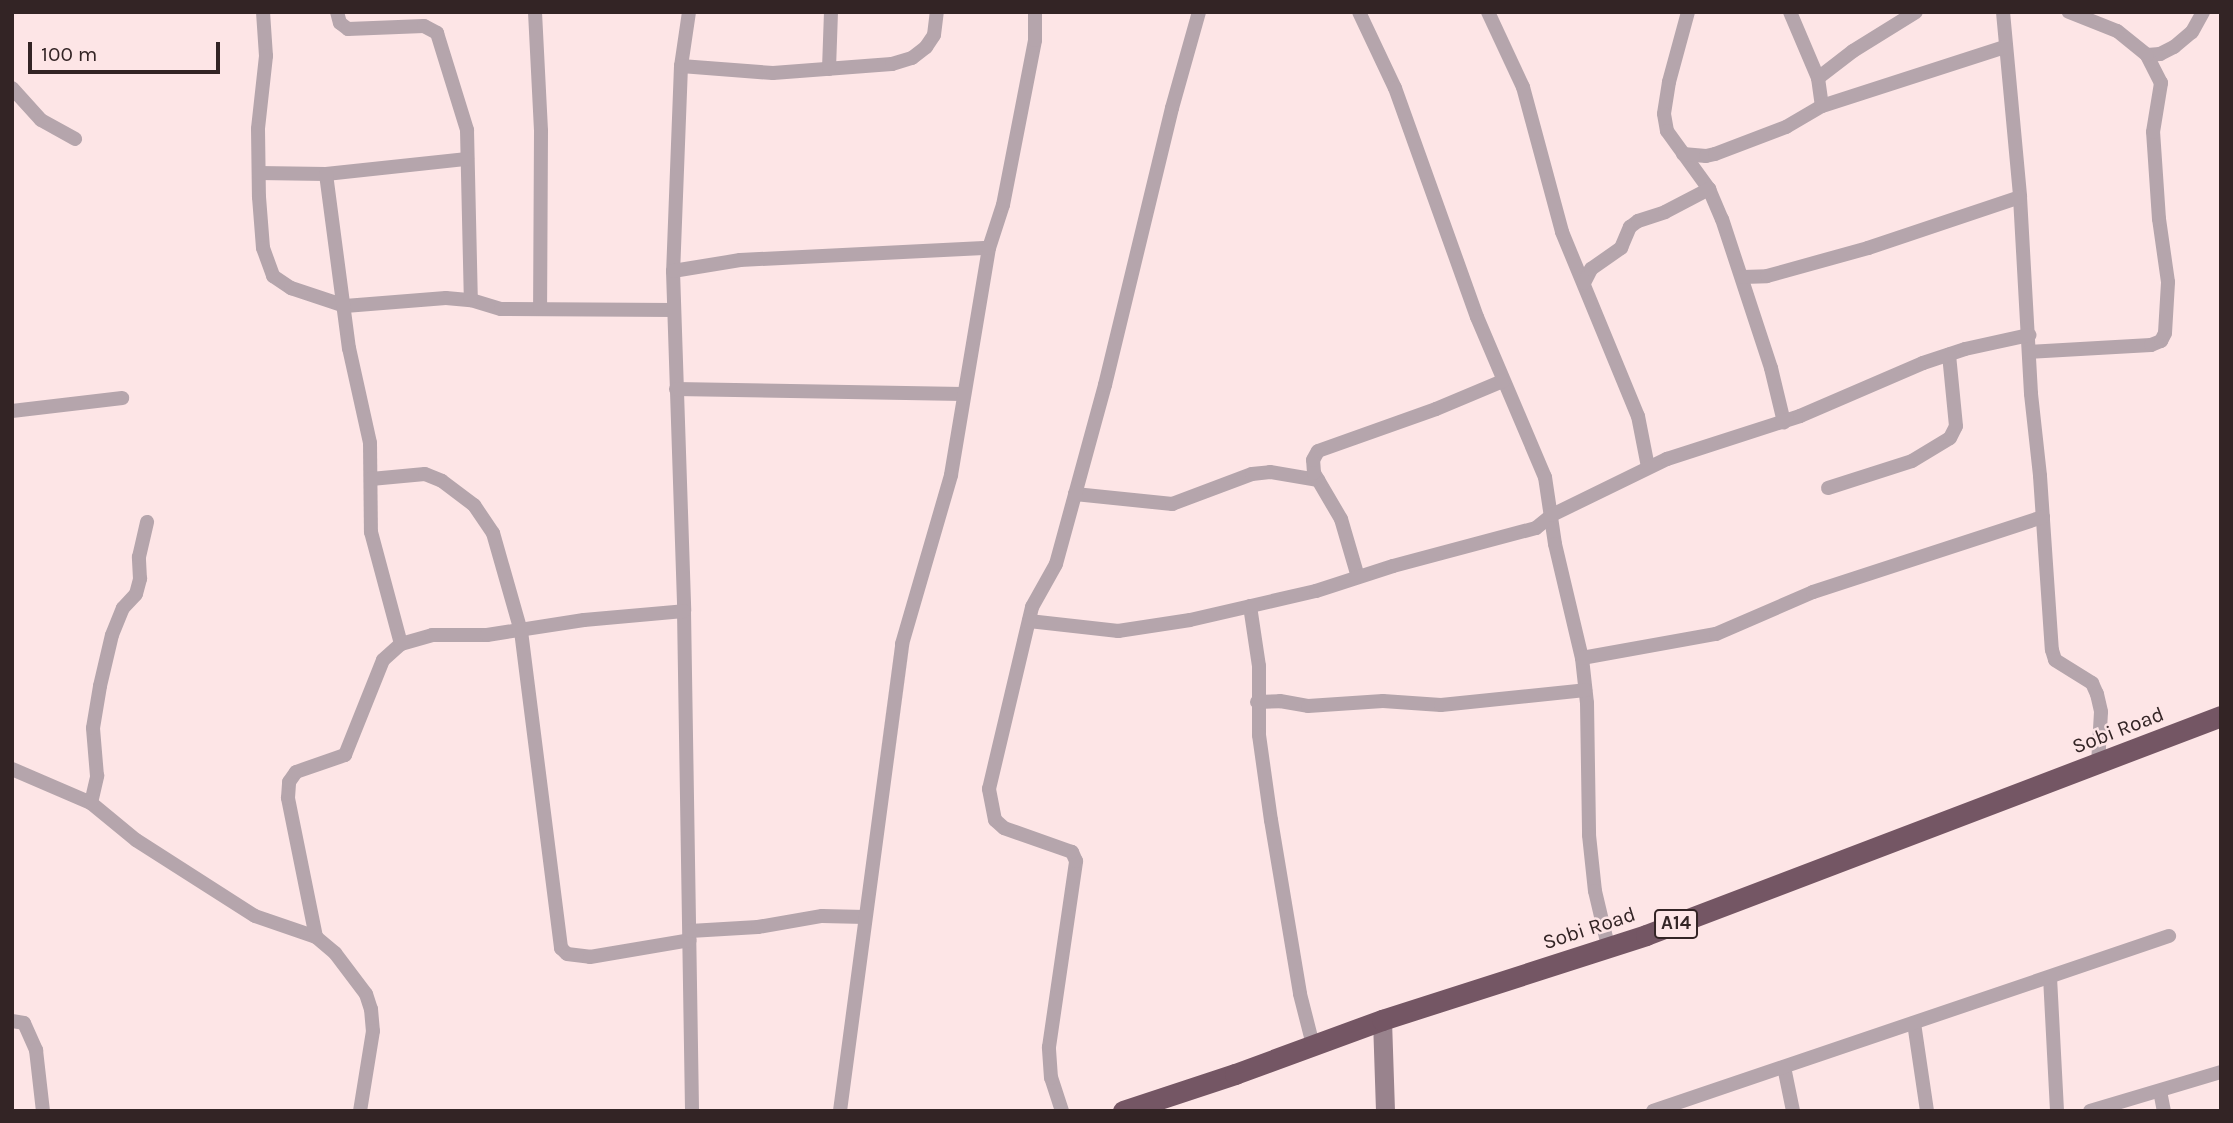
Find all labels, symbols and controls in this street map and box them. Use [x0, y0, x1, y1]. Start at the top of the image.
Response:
scale bar [32, 28, 224, 72]
text: 100 m [41, 42, 98, 66]
street label: Sobi Road [2069, 701, 2167, 759]
street label: Sobi Road [1539, 901, 1639, 955]
road number: A14 [1653, 908, 1699, 940]

